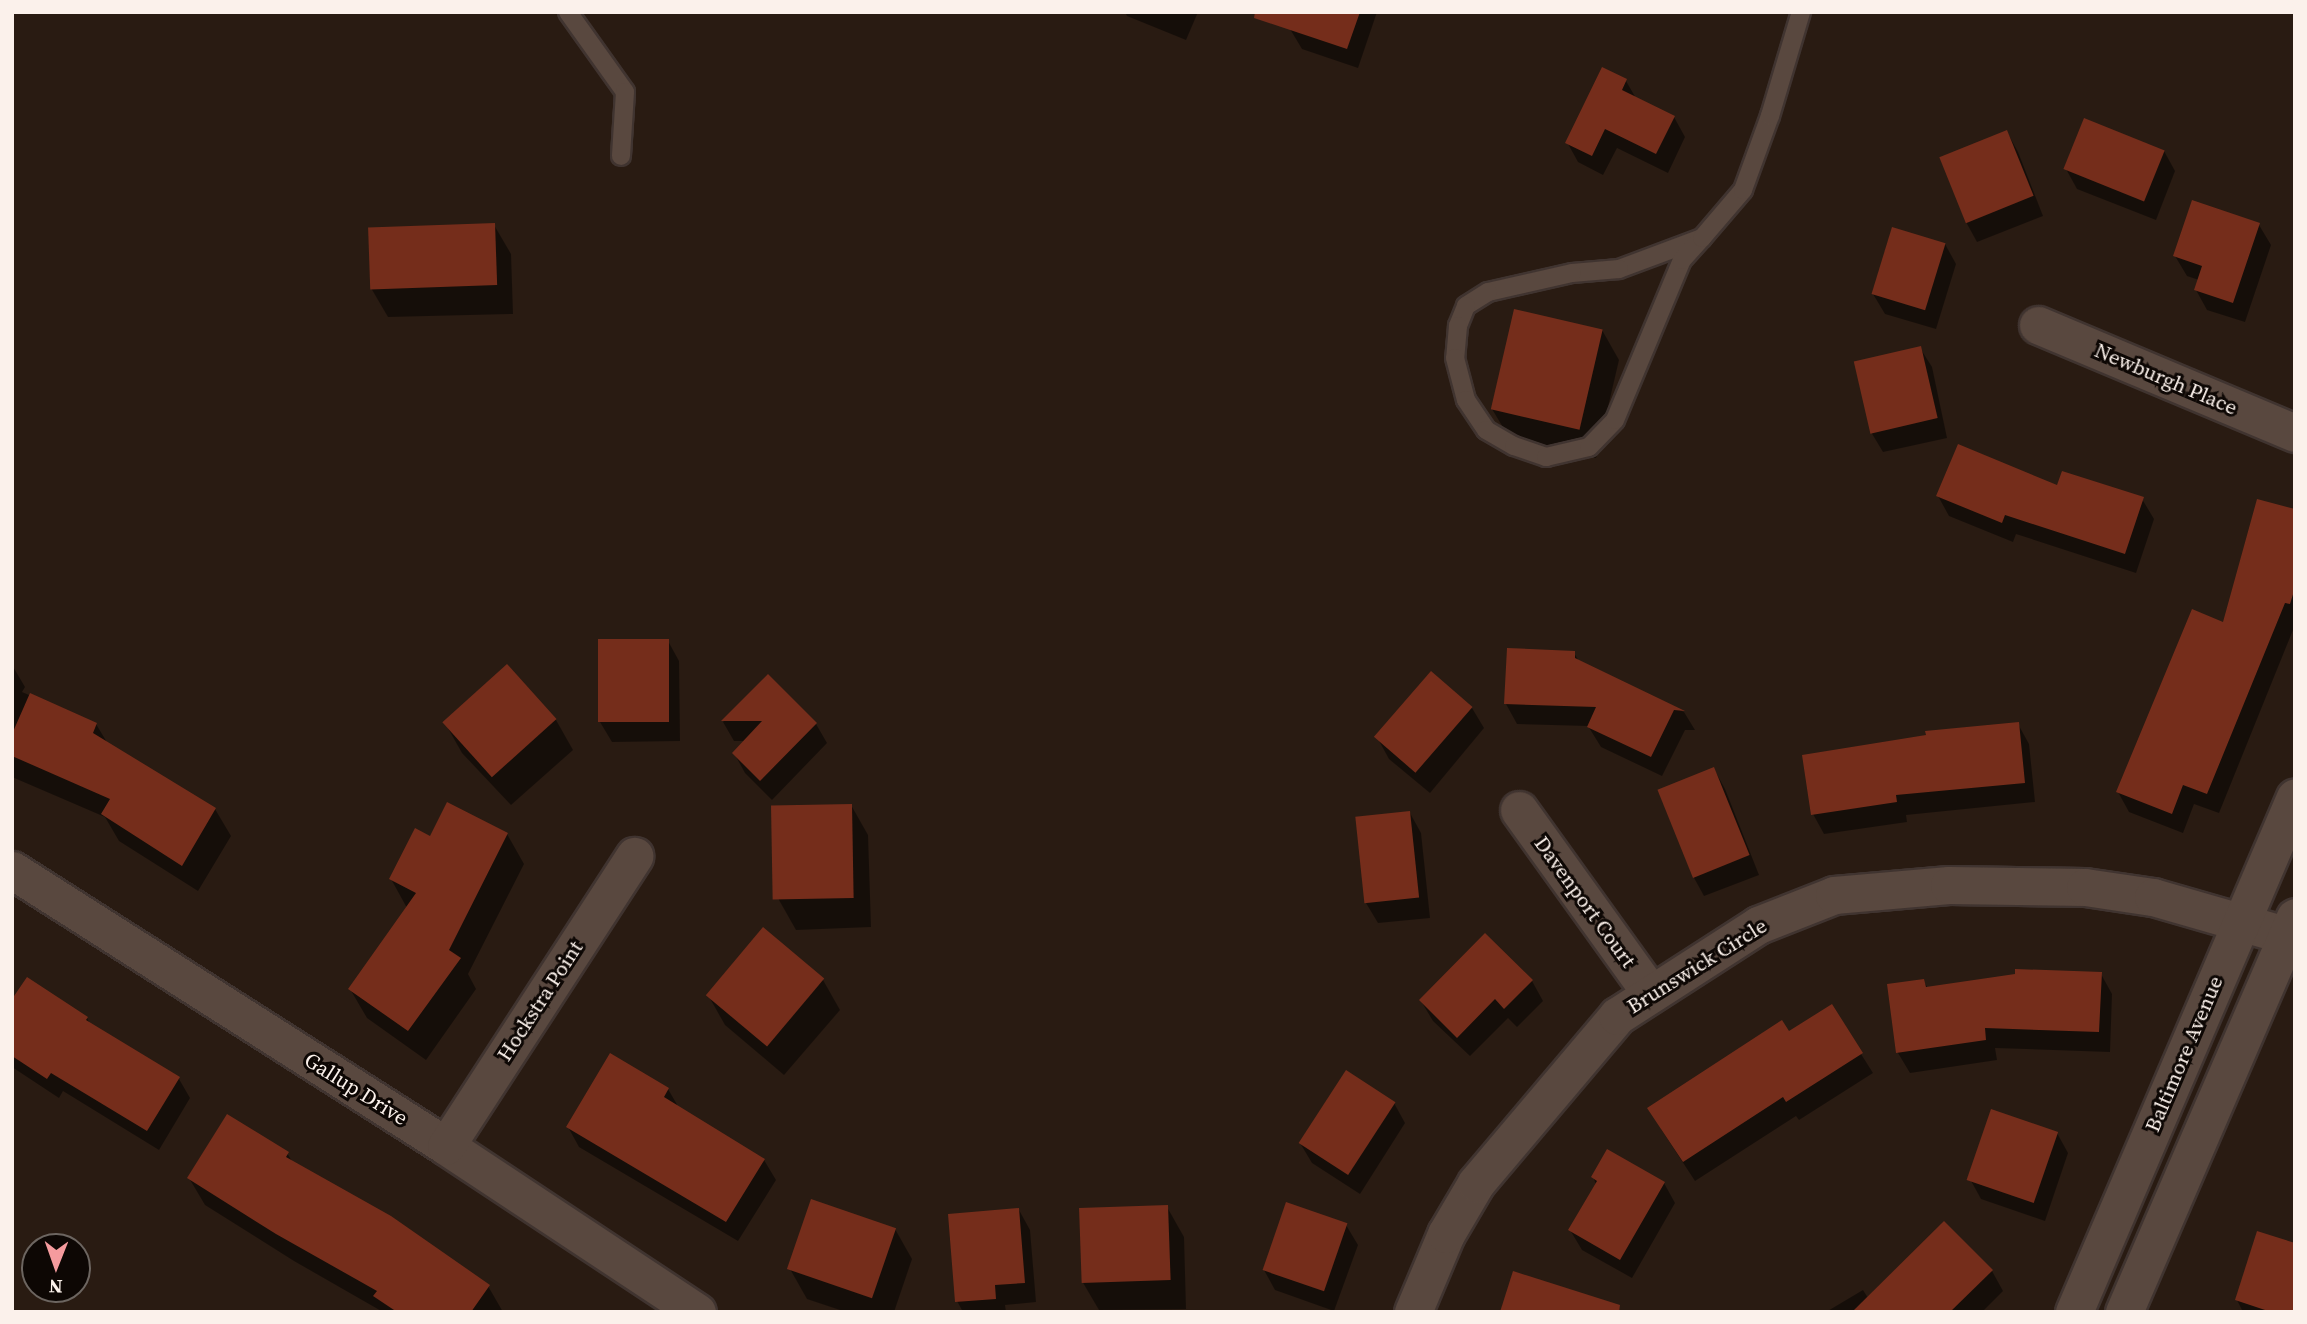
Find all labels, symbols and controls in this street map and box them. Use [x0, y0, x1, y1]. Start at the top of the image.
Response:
street label: Newburgh Place [2091, 338, 2241, 420]
street label: Davenport Court [1529, 831, 1641, 973]
street label: Brunswick Circle [1622, 913, 1772, 1019]
street label: Hockstra Point [492, 936, 588, 1066]
street label: Baltimore Avenue [2140, 972, 2228, 1136]
street label: Gallup Drive [300, 1047, 412, 1131]
north arrow [21, 1233, 91, 1303]
text: N [49, 1274, 63, 1300]

